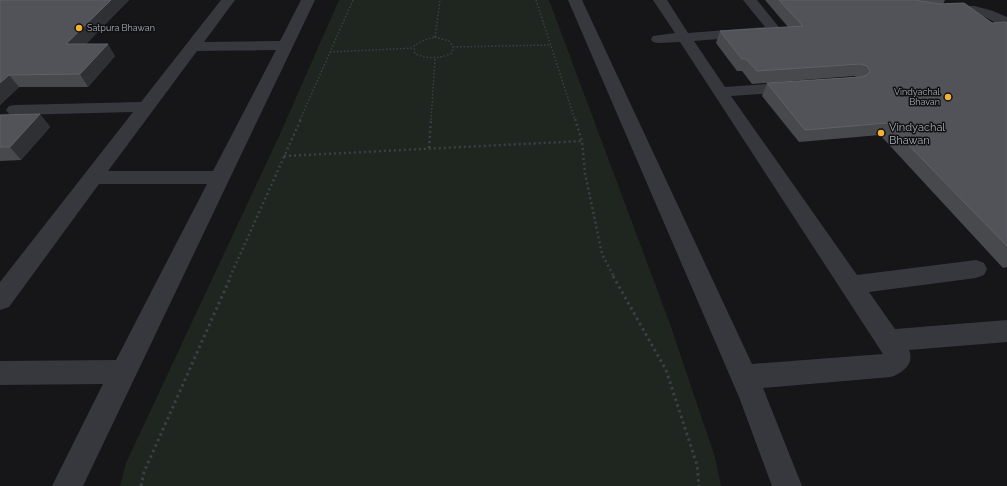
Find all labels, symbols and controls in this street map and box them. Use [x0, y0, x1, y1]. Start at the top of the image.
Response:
marker: Satpura Bhawan [74, 23, 84, 33]
place label: Satpura Bhawan [87, 23, 155, 33]
place label: Vindyachal Bhavan [894, 87, 941, 107]
marker: Vindyachal Bhavan [943, 92, 953, 102]
place label: Vindyachal Bhawan [889, 121, 945, 147]
marker: Vindyachal Bhawan [876, 128, 886, 138]

